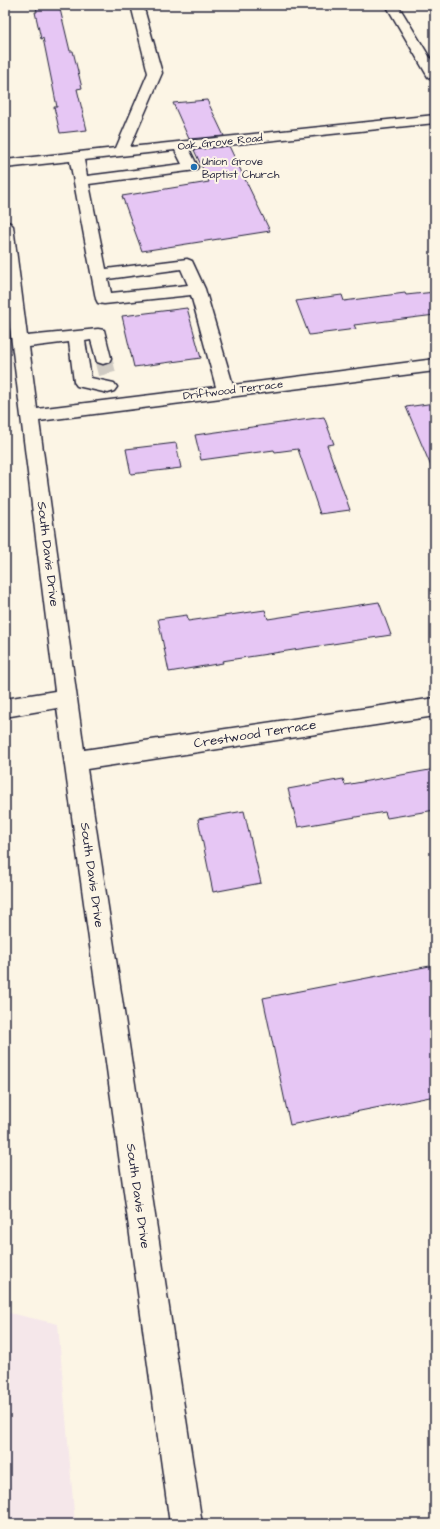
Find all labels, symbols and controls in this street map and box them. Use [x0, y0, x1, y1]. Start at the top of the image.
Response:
street label: Oak Grove Road [177, 130, 264, 154]
place label: Union Grove Baptist Church [202, 154, 280, 182]
marker: Union Grove Baptist Church [189, 162, 199, 172]
street label: Driftwood Terrace [182, 376, 284, 404]
street label: South Davis Drive [33, 500, 63, 608]
street label: Crestwood Terrace [193, 715, 317, 753]
street label: South Davis Drive [76, 821, 108, 929]
street label: South Davis Drive [122, 1142, 154, 1250]

